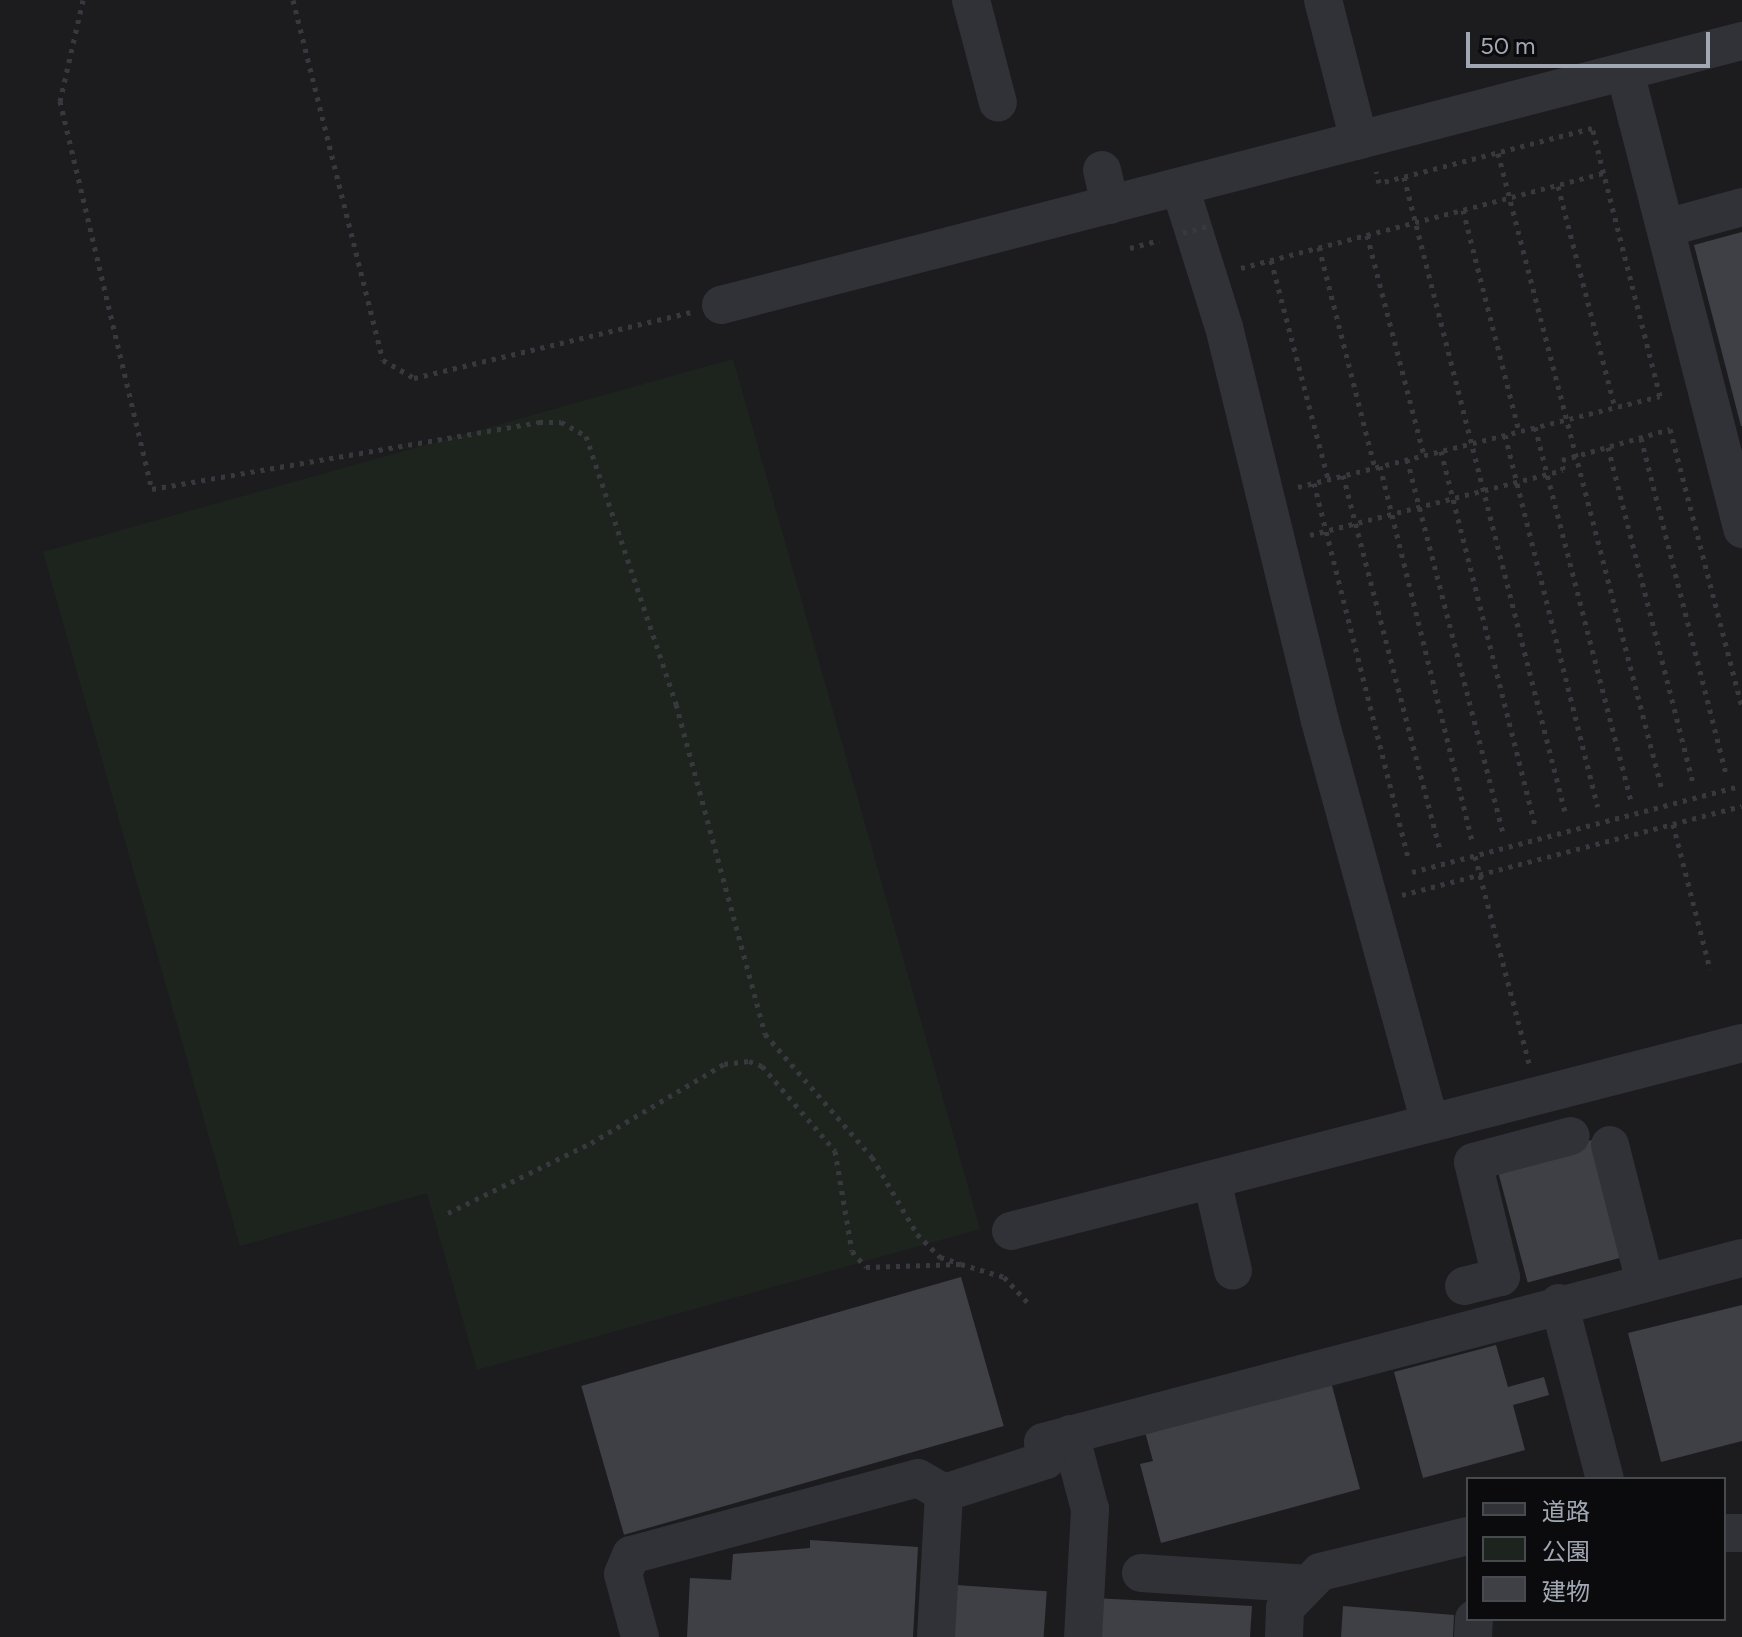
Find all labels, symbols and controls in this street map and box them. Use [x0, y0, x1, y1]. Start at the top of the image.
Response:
scale bar [1470, 16, 1714, 66]
text: 50 m [1480, 31, 1536, 60]
legend [1466, 1477, 1726, 1621]
text: 道路 [1542, 1497, 1590, 1526]
text: 公園 [1542, 1537, 1590, 1566]
text: 建物 [1542, 1577, 1590, 1606]

